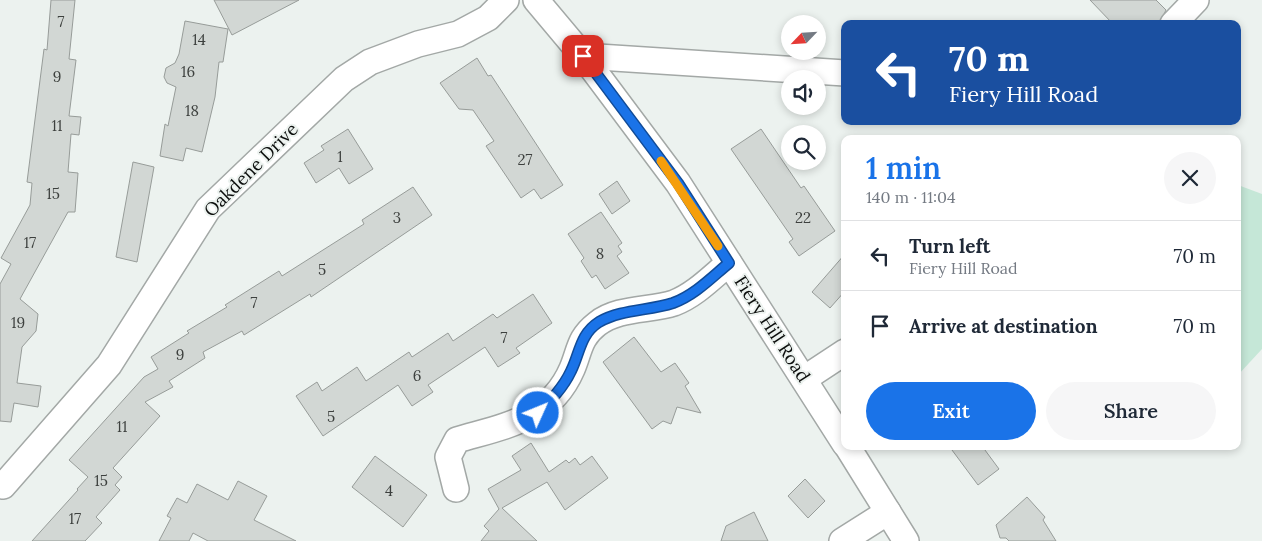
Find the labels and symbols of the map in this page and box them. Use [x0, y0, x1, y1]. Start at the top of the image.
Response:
house number: 7 [58, 12, 65, 31]
north arrow [781, 15, 826, 60]
house number: 14 [192, 30, 206, 49]
pin [562, 35, 604, 77]
house number: 16 [181, 62, 195, 81]
house number: 9 [53, 67, 61, 86]
house number: 18 [185, 101, 199, 120]
house number: 11 [52, 116, 62, 135]
street label: Oakdene Drive [199, 117, 303, 222]
house number: 1 [337, 147, 343, 166]
house number: 27 [518, 150, 533, 169]
house number: 15 [46, 184, 60, 203]
house number: 3 [393, 208, 401, 227]
house number: 22 [795, 208, 811, 227]
house number: 17 [24, 233, 36, 252]
house number: 8 [596, 244, 604, 263]
house number: 5 [318, 260, 326, 279]
street label: Fiery Hill Road [730, 271, 815, 386]
house number: 7 [251, 293, 258, 312]
house number: 19 [11, 313, 25, 332]
house number: 7 [501, 328, 508, 347]
house number: 9 [176, 345, 184, 364]
house number: 6 [413, 366, 421, 385]
position arrow [511, 386, 563, 438]
house number: 5 [327, 407, 335, 426]
house number: 11 [117, 417, 127, 436]
house number: 15 [94, 471, 108, 490]
house number: 4 [385, 481, 393, 500]
house number: 17 [69, 509, 81, 528]

